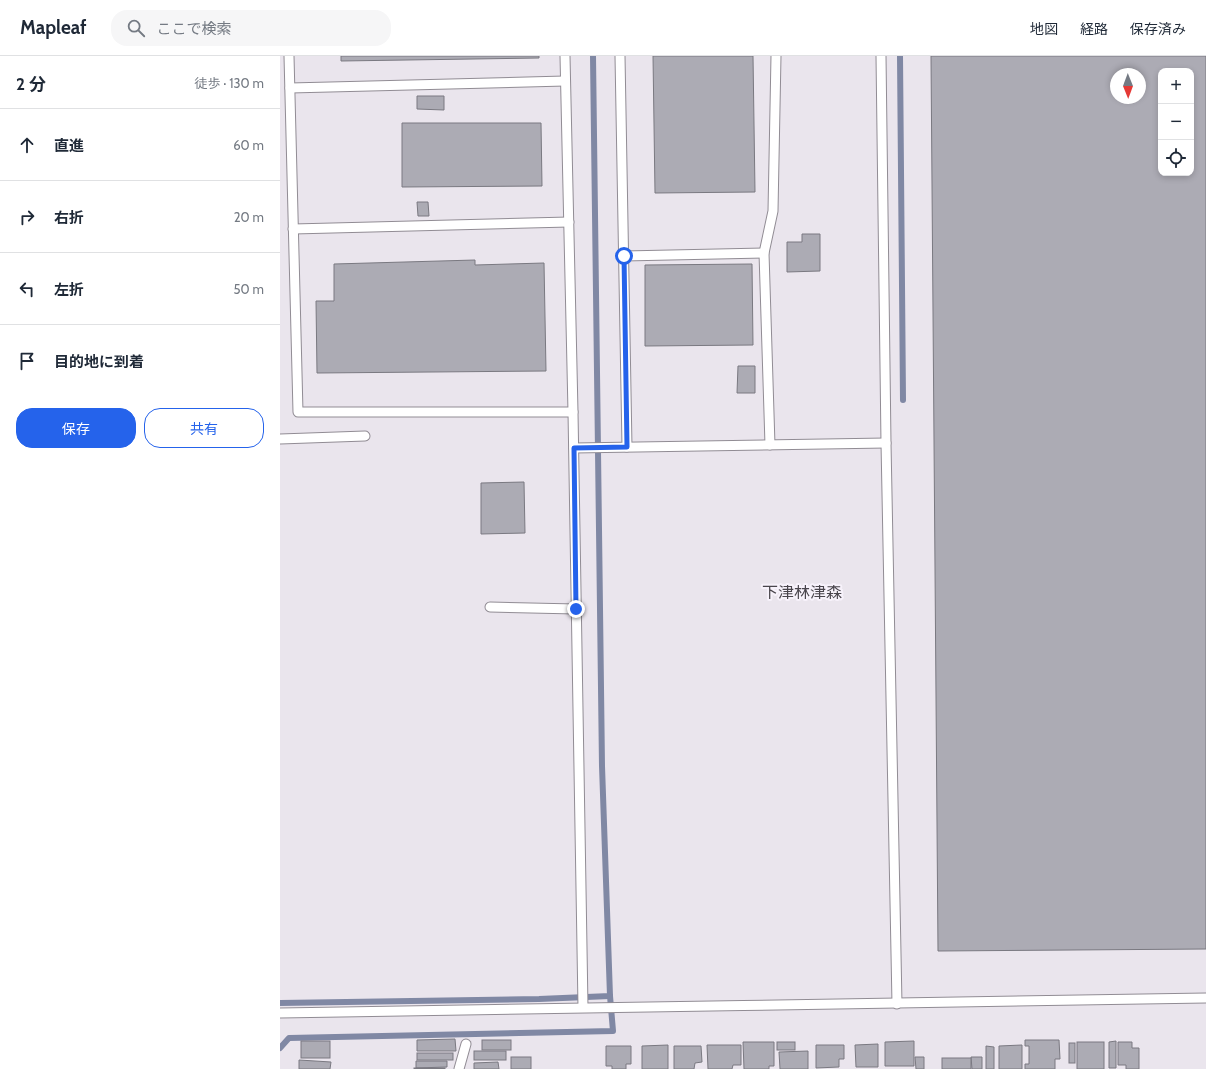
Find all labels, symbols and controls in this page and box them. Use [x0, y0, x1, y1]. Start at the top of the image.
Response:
search box [111, 10, 391, 46]
text: Mapleaf [20, 16, 87, 39]
icon: search [125, 17, 147, 39]
text: ここで検索 [157, 20, 232, 38]
text: 地図 [1030, 20, 1058, 38]
text: 経路 [1080, 20, 1108, 38]
text: 保存済み [1130, 20, 1186, 38]
north arrow [1110, 68, 1146, 104]
map controls [1158, 68, 1194, 176]
button: + [1158, 68, 1194, 104]
text: 2 分 [16, 74, 46, 94]
text: 徒歩 · 130 m [194, 75, 264, 91]
button: − [1158, 104, 1194, 140]
icon: ahead [16, 134, 38, 156]
text: 直進 [54, 137, 84, 155]
text: 60 m [233, 137, 264, 153]
button: locate [1158, 140, 1194, 176]
icon: right [16, 206, 38, 228]
text: 右折 [54, 209, 84, 227]
text: 20 m [234, 209, 264, 225]
route start [615, 247, 633, 265]
icon: left [16, 278, 38, 300]
text: 左折 [54, 281, 84, 299]
text: 50 m [234, 281, 264, 297]
icon: arrive [16, 350, 38, 372]
text: 目的地に到着 [54, 353, 144, 371]
button: 保存 [16, 408, 136, 448]
button: 共有 [144, 408, 264, 448]
district label: 下津林津森 [762, 583, 842, 602]
route end [567, 600, 585, 618]

